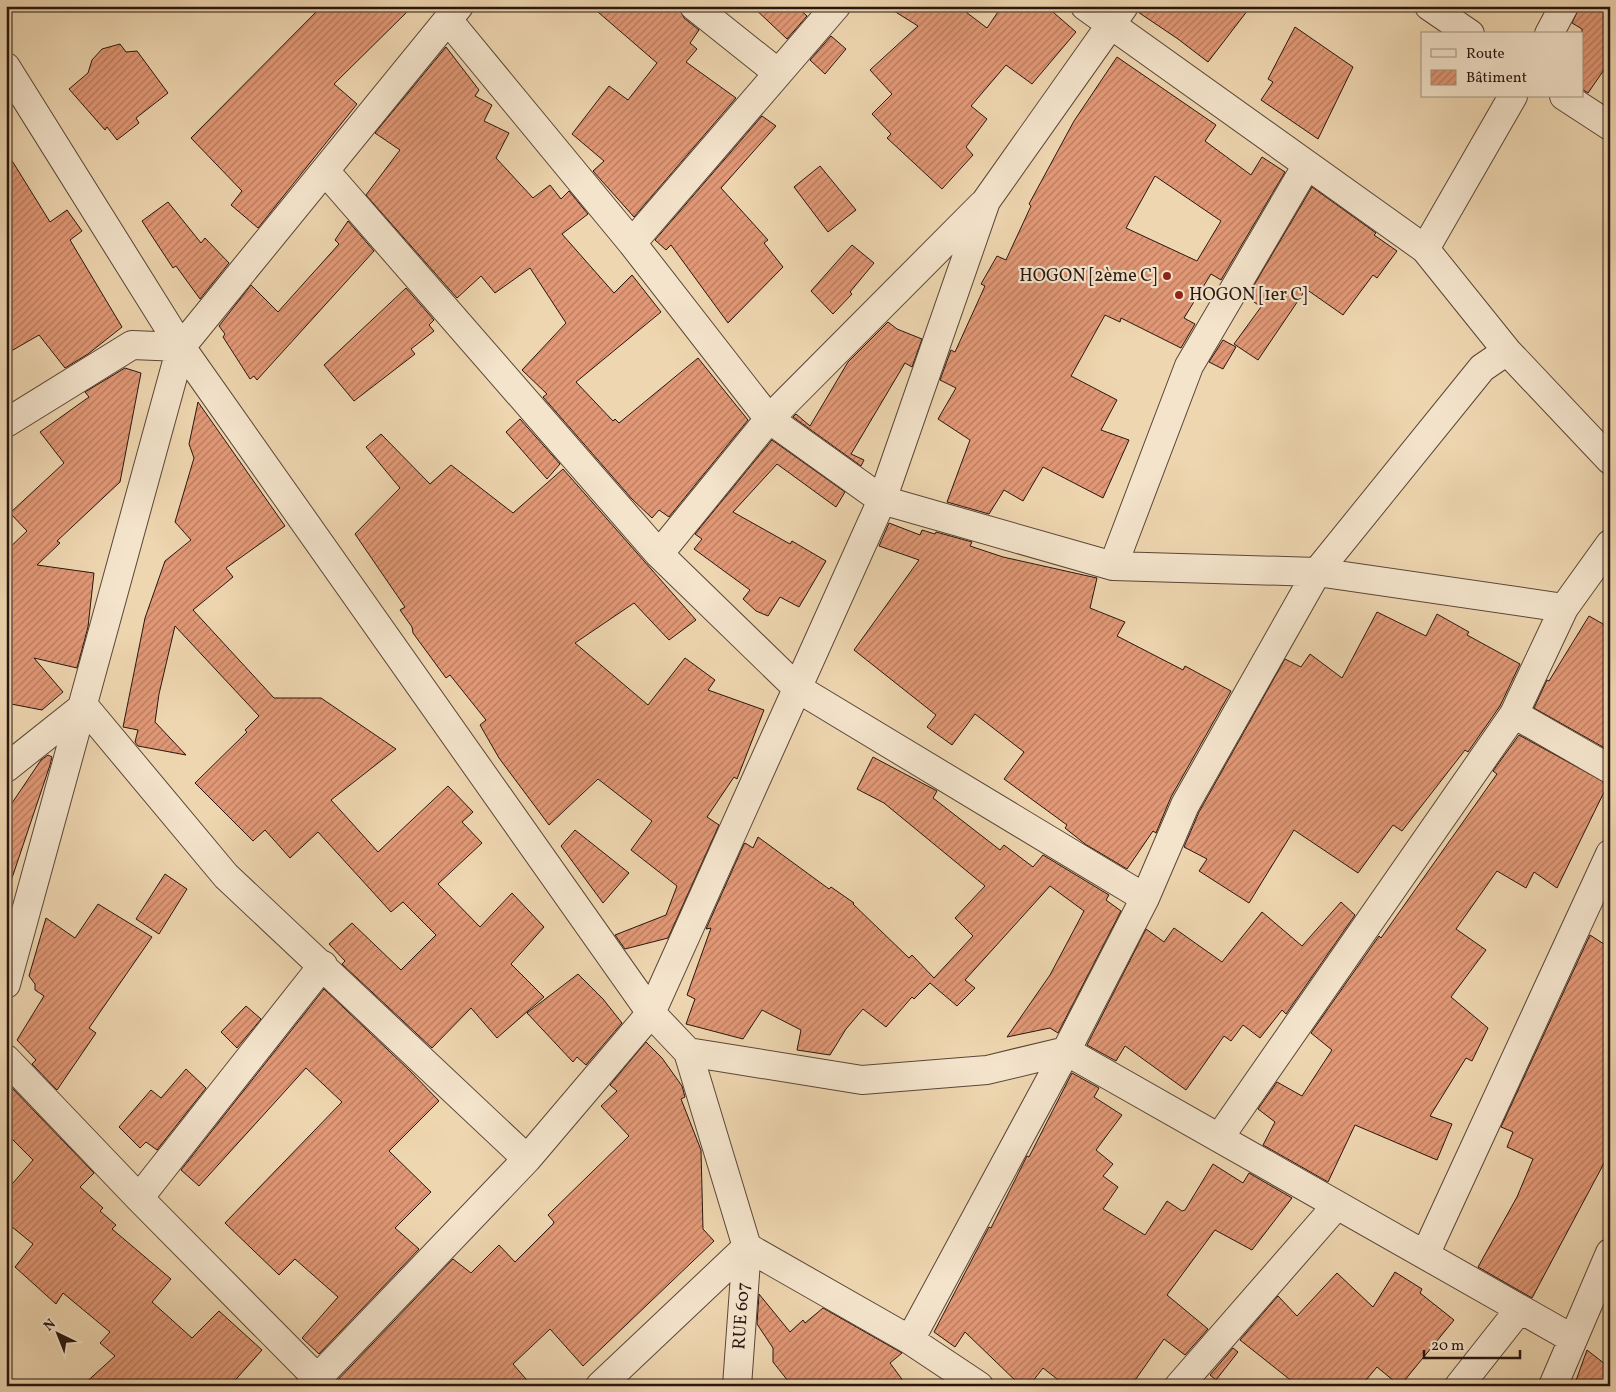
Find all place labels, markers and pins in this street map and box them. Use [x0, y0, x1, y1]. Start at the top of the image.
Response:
place label: HOGON [2ème C] [1019, 264, 1157, 289]
marker: HOGON [2ème C] [1161, 270, 1173, 282]
place label: HOGON [1er C] [1189, 283, 1307, 308]
marker: HOGON [1er C] [1173, 289, 1185, 301]

